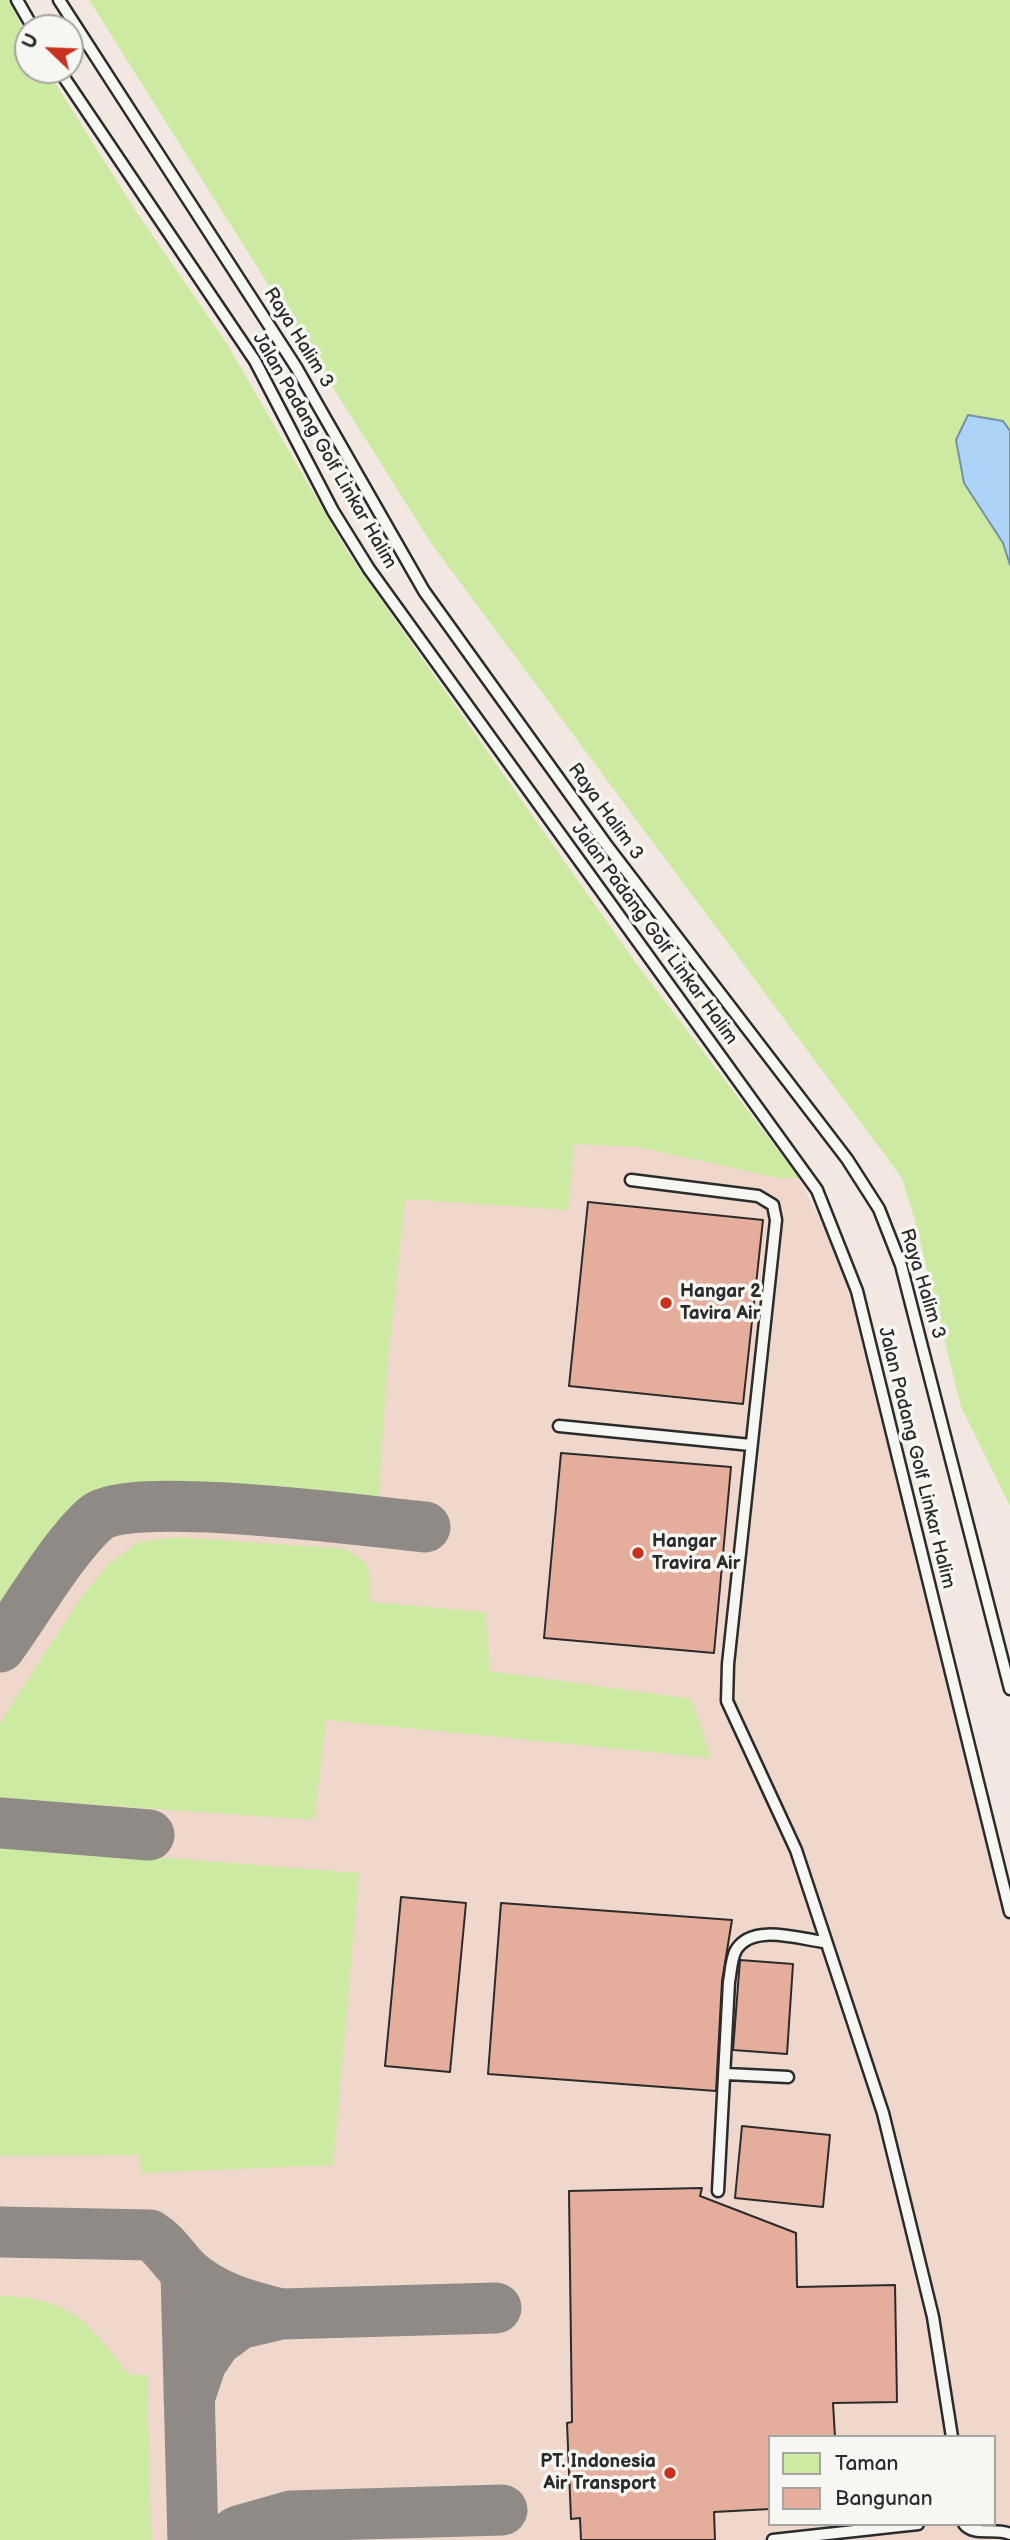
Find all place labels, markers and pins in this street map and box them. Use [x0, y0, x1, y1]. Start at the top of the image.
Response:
place label: Hangar 2 Tavira Air [680, 1281, 761, 1325]
marker: Hangar 2 Tavira Air [658, 1295, 674, 1311]
place label: Hangar Travira Air [652, 1531, 740, 1575]
marker: Hangar Travira Air [630, 1545, 646, 1561]
place label: PT. Indonesia Air Transport [540, 2451, 656, 2495]
marker: PT. Indonesia Air Transport [662, 2465, 678, 2481]

